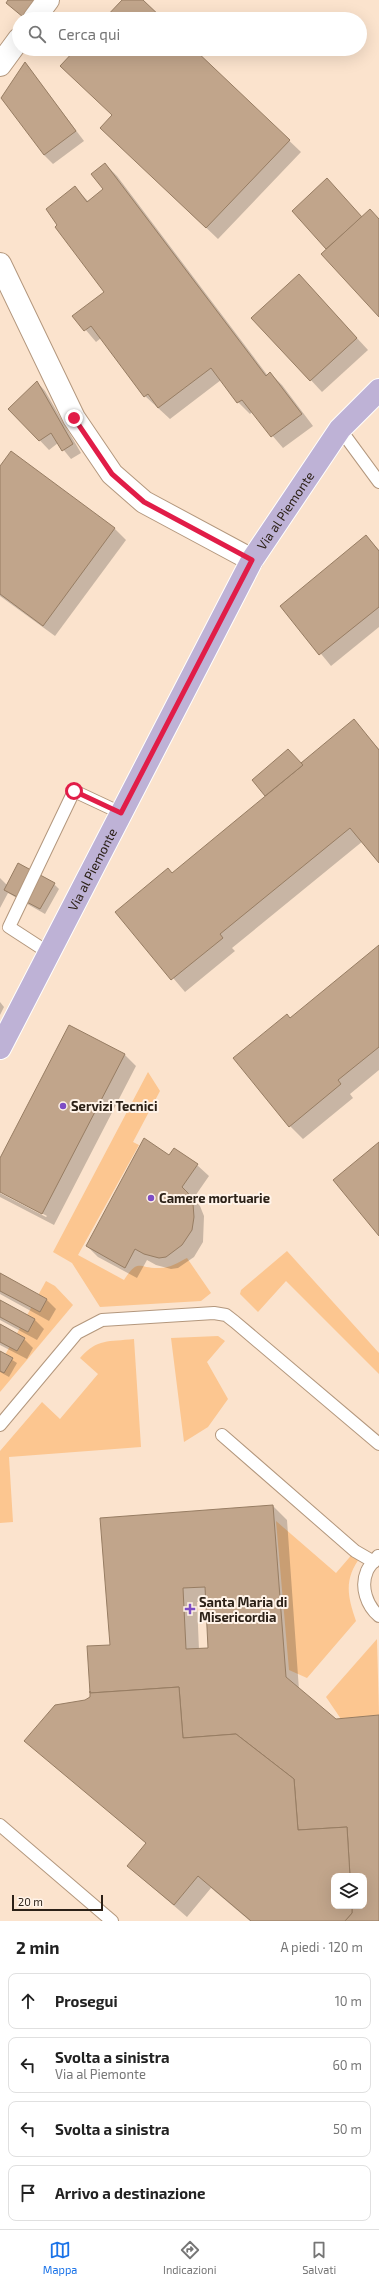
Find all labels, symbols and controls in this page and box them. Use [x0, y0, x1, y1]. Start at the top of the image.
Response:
search box [12, 12, 367, 56]
icon: search [26, 23, 48, 45]
text: Cerca qui [58, 25, 120, 43]
route end [65, 409, 83, 427]
street label: Via al Piemonte [253, 468, 317, 553]
route start [65, 782, 83, 800]
street label: Via al Piemonte [64, 825, 120, 913]
place label: Servizi Tecnici [71, 1098, 157, 1114]
marker: Servizi Tecnici [58, 1101, 68, 1111]
place label: Camere mortuarie [159, 1190, 270, 1206]
marker: Camere mortuarie [146, 1193, 156, 1203]
place label: Santa Maria di Misericordia [199, 1594, 287, 1625]
marker: Santa Maria di Misericordia [184, 1603, 196, 1615]
map controls [331, 1873, 367, 1909]
button: layers [331, 1873, 367, 1909]
scale bar [12, 1893, 103, 1912]
text: 20 m [18, 1895, 43, 1908]
text: 2 min [16, 1937, 59, 1957]
text: A piedi · 120 m [280, 1939, 363, 1955]
icon: ahead [17, 1990, 39, 2012]
text: Prosegui [55, 1992, 118, 2010]
text: 10 m [335, 1993, 362, 2009]
text: Svolta a sinistra [55, 2048, 170, 2066]
icon: left [17, 2054, 39, 2076]
text: 60 m [332, 2057, 362, 2073]
text: Via al Piemonte [55, 2066, 146, 2082]
icon: left [17, 2118, 39, 2140]
text: Svolta a sinistra [55, 2120, 170, 2138]
text: 50 m [333, 2121, 362, 2137]
icon: arrive [17, 2182, 39, 2204]
text: Arrivo a destinazione [55, 2184, 206, 2202]
tab: Mappa [43, 2239, 77, 2276]
tab: Indicazioni [163, 2239, 216, 2276]
tab: Salvati [302, 2239, 336, 2276]

